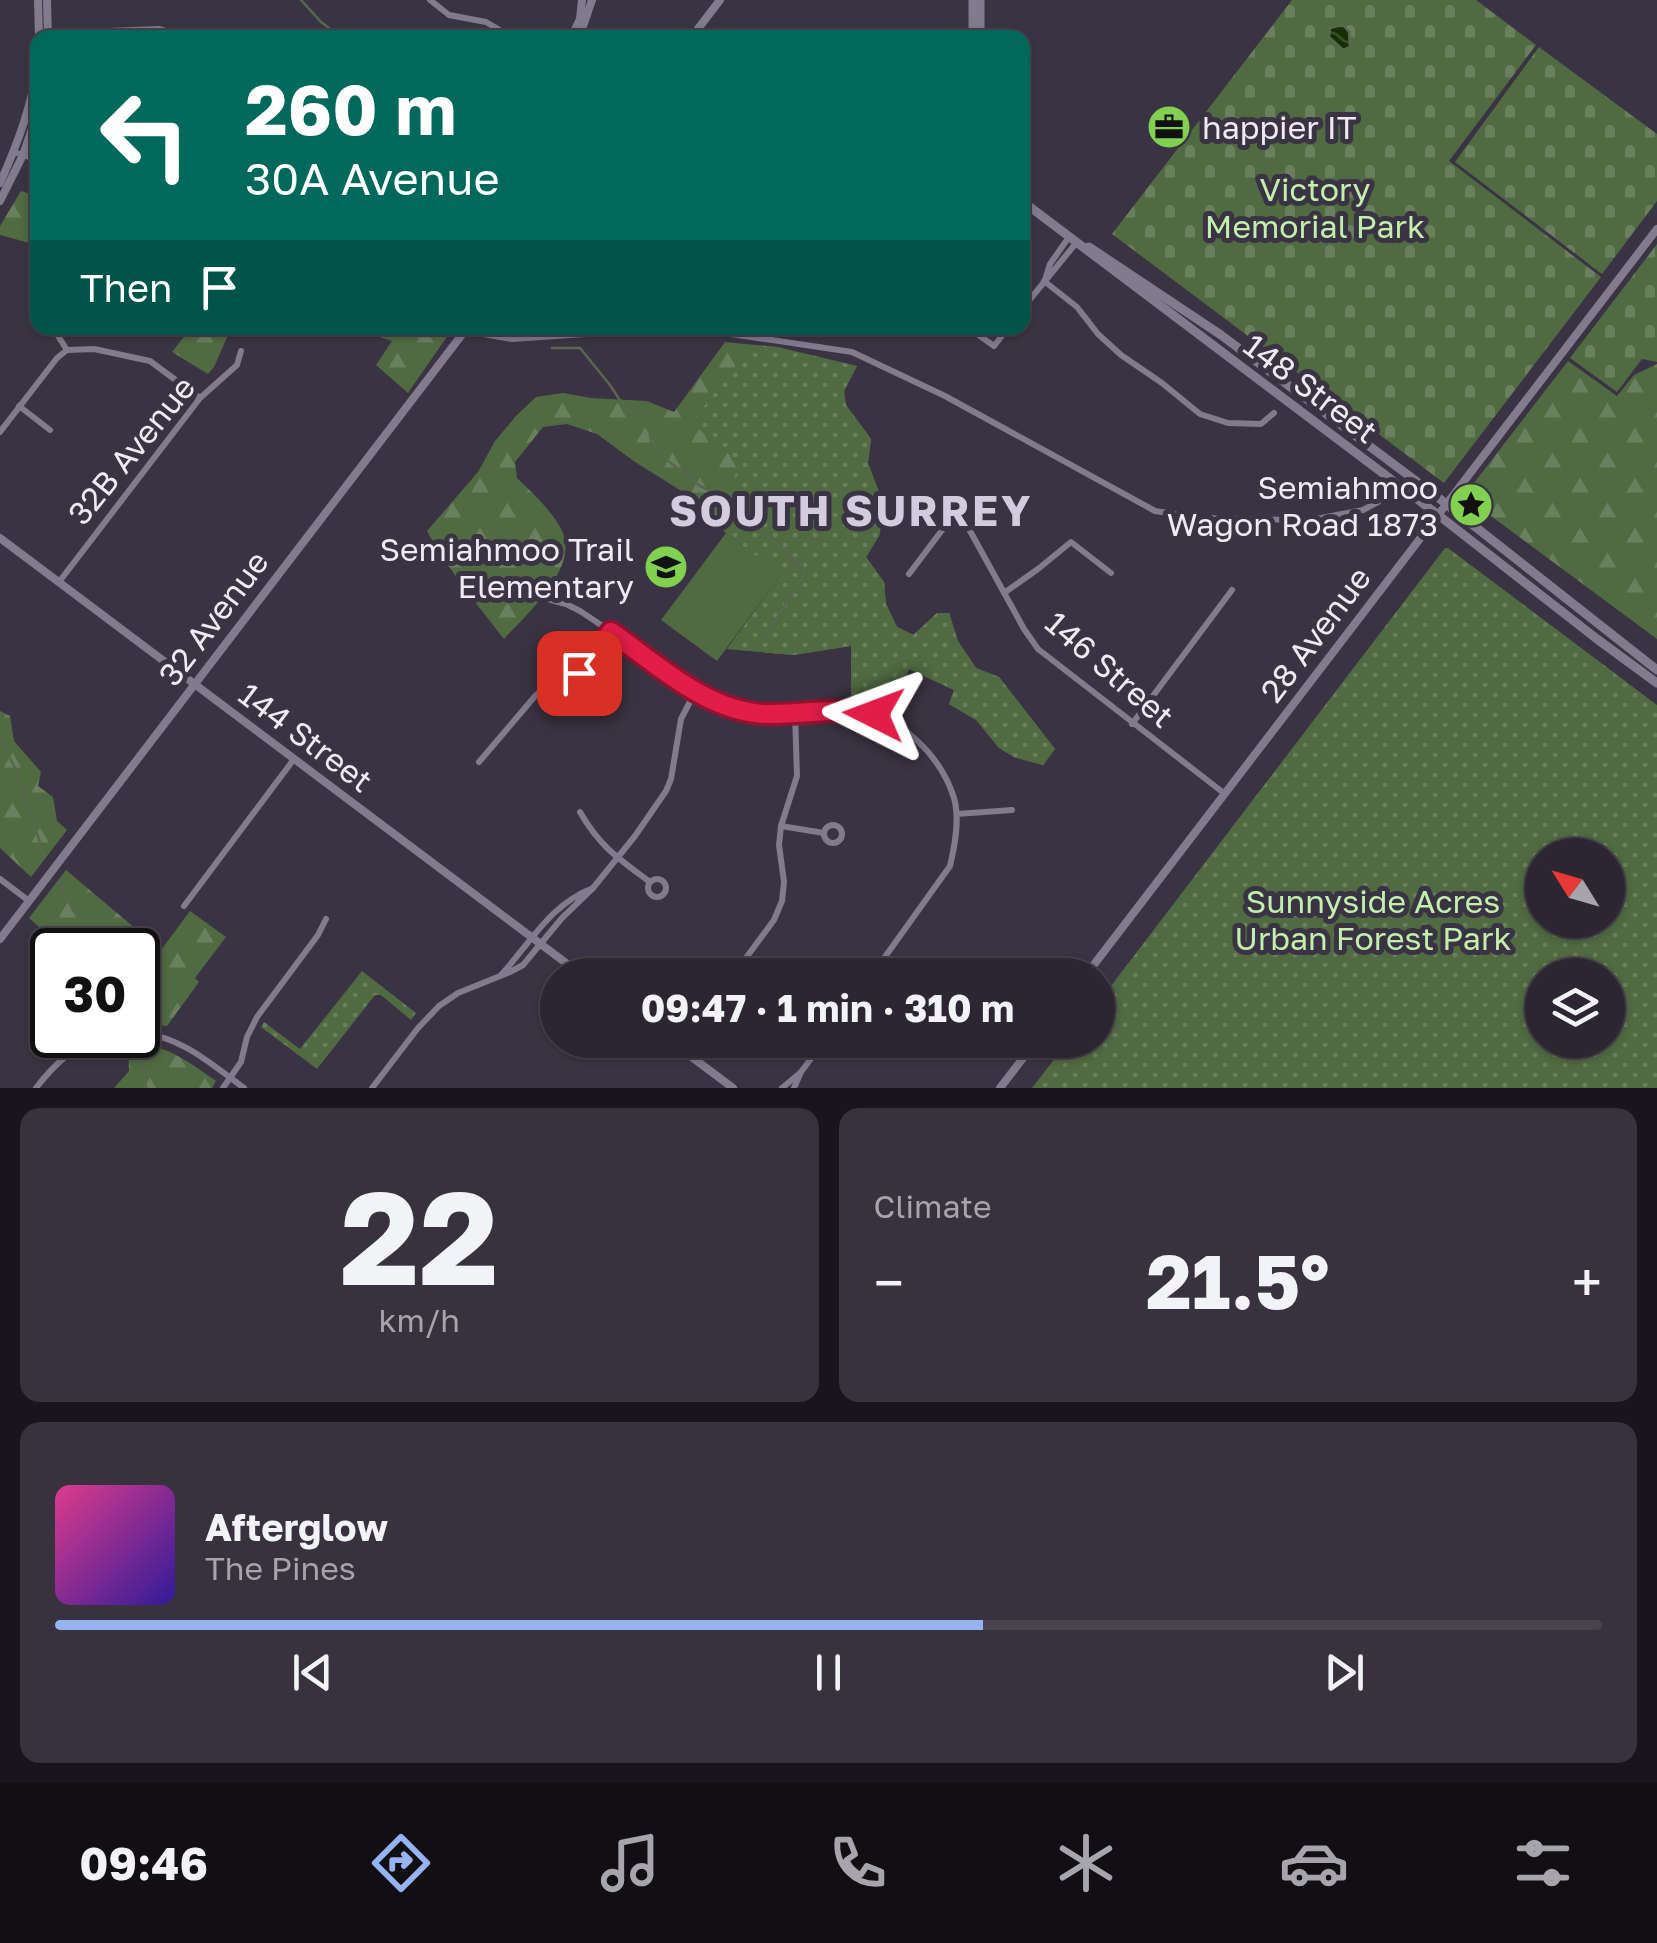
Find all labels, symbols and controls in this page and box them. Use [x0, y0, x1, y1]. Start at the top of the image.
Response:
text: 260 m [245, 66, 456, 150]
icon: left [80, 70, 210, 200]
office icon: happier IT [1146, 104, 1192, 150]
place label: happier IT [1202, 108, 1357, 146]
text: 30A Avenue [245, 151, 499, 205]
park label: Victory Memorial Park [1205, 170, 1425, 245]
icon: arrive [192, 260, 247, 315]
text: Then [80, 265, 172, 310]
street label: 148 Street [1237, 325, 1385, 451]
street label: 32B Avenue [60, 368, 202, 532]
place label: Semiahmoo Wagon Road 1873 [1167, 468, 1438, 543]
place icon: Semiahmoo Wagon Road 1873 [1448, 482, 1494, 528]
district label: SOUTH SURREY [669, 485, 1033, 535]
place label: Semiahmoo Trail Elementary [380, 530, 634, 605]
street label: 32 Avenue [150, 543, 276, 693]
school or university icon: Semiahmoo Trail Elementary [643, 544, 689, 590]
street label: 28 Avenue [1252, 559, 1378, 709]
street label: 146 Street [1038, 603, 1182, 735]
pin [537, 631, 622, 716]
icon: arrive [552, 646, 607, 701]
position arrow [822, 662, 926, 766]
street label: 144 Street [232, 674, 380, 800]
north arrow [1525, 838, 1625, 938]
map controls [1525, 838, 1625, 1058]
park label: Sunnyside Acres Urban Forest Park [1235, 882, 1511, 957]
speed limit sign: 30 [30, 928, 160, 1058]
button: layers [1525, 958, 1625, 1058]
text: 09:47 · 1 min · 310 m [641, 985, 1014, 1030]
text: 22 [340, 1158, 499, 1314]
text: Climate [874, 1187, 992, 1225]
text: 21.5° [1146, 1235, 1329, 1326]
text: − [874, 1249, 904, 1315]
text: + [1572, 1249, 1602, 1315]
text: km/h [379, 1301, 460, 1339]
text: Afterglow [205, 1504, 388, 1549]
text: The Pines [205, 1549, 356, 1587]
icon: previous [285, 1645, 340, 1700]
icon: pause [801, 1645, 856, 1700]
icon: next [1317, 1645, 1372, 1700]
icon: directions [366, 1828, 436, 1898]
icon: music [595, 1828, 665, 1898]
icon: phone [823, 1828, 893, 1898]
icon: climate [1051, 1828, 1121, 1898]
icon: car [1279, 1828, 1349, 1898]
icon: filters [1508, 1828, 1578, 1898]
text: 09:46 [79, 1836, 208, 1890]

